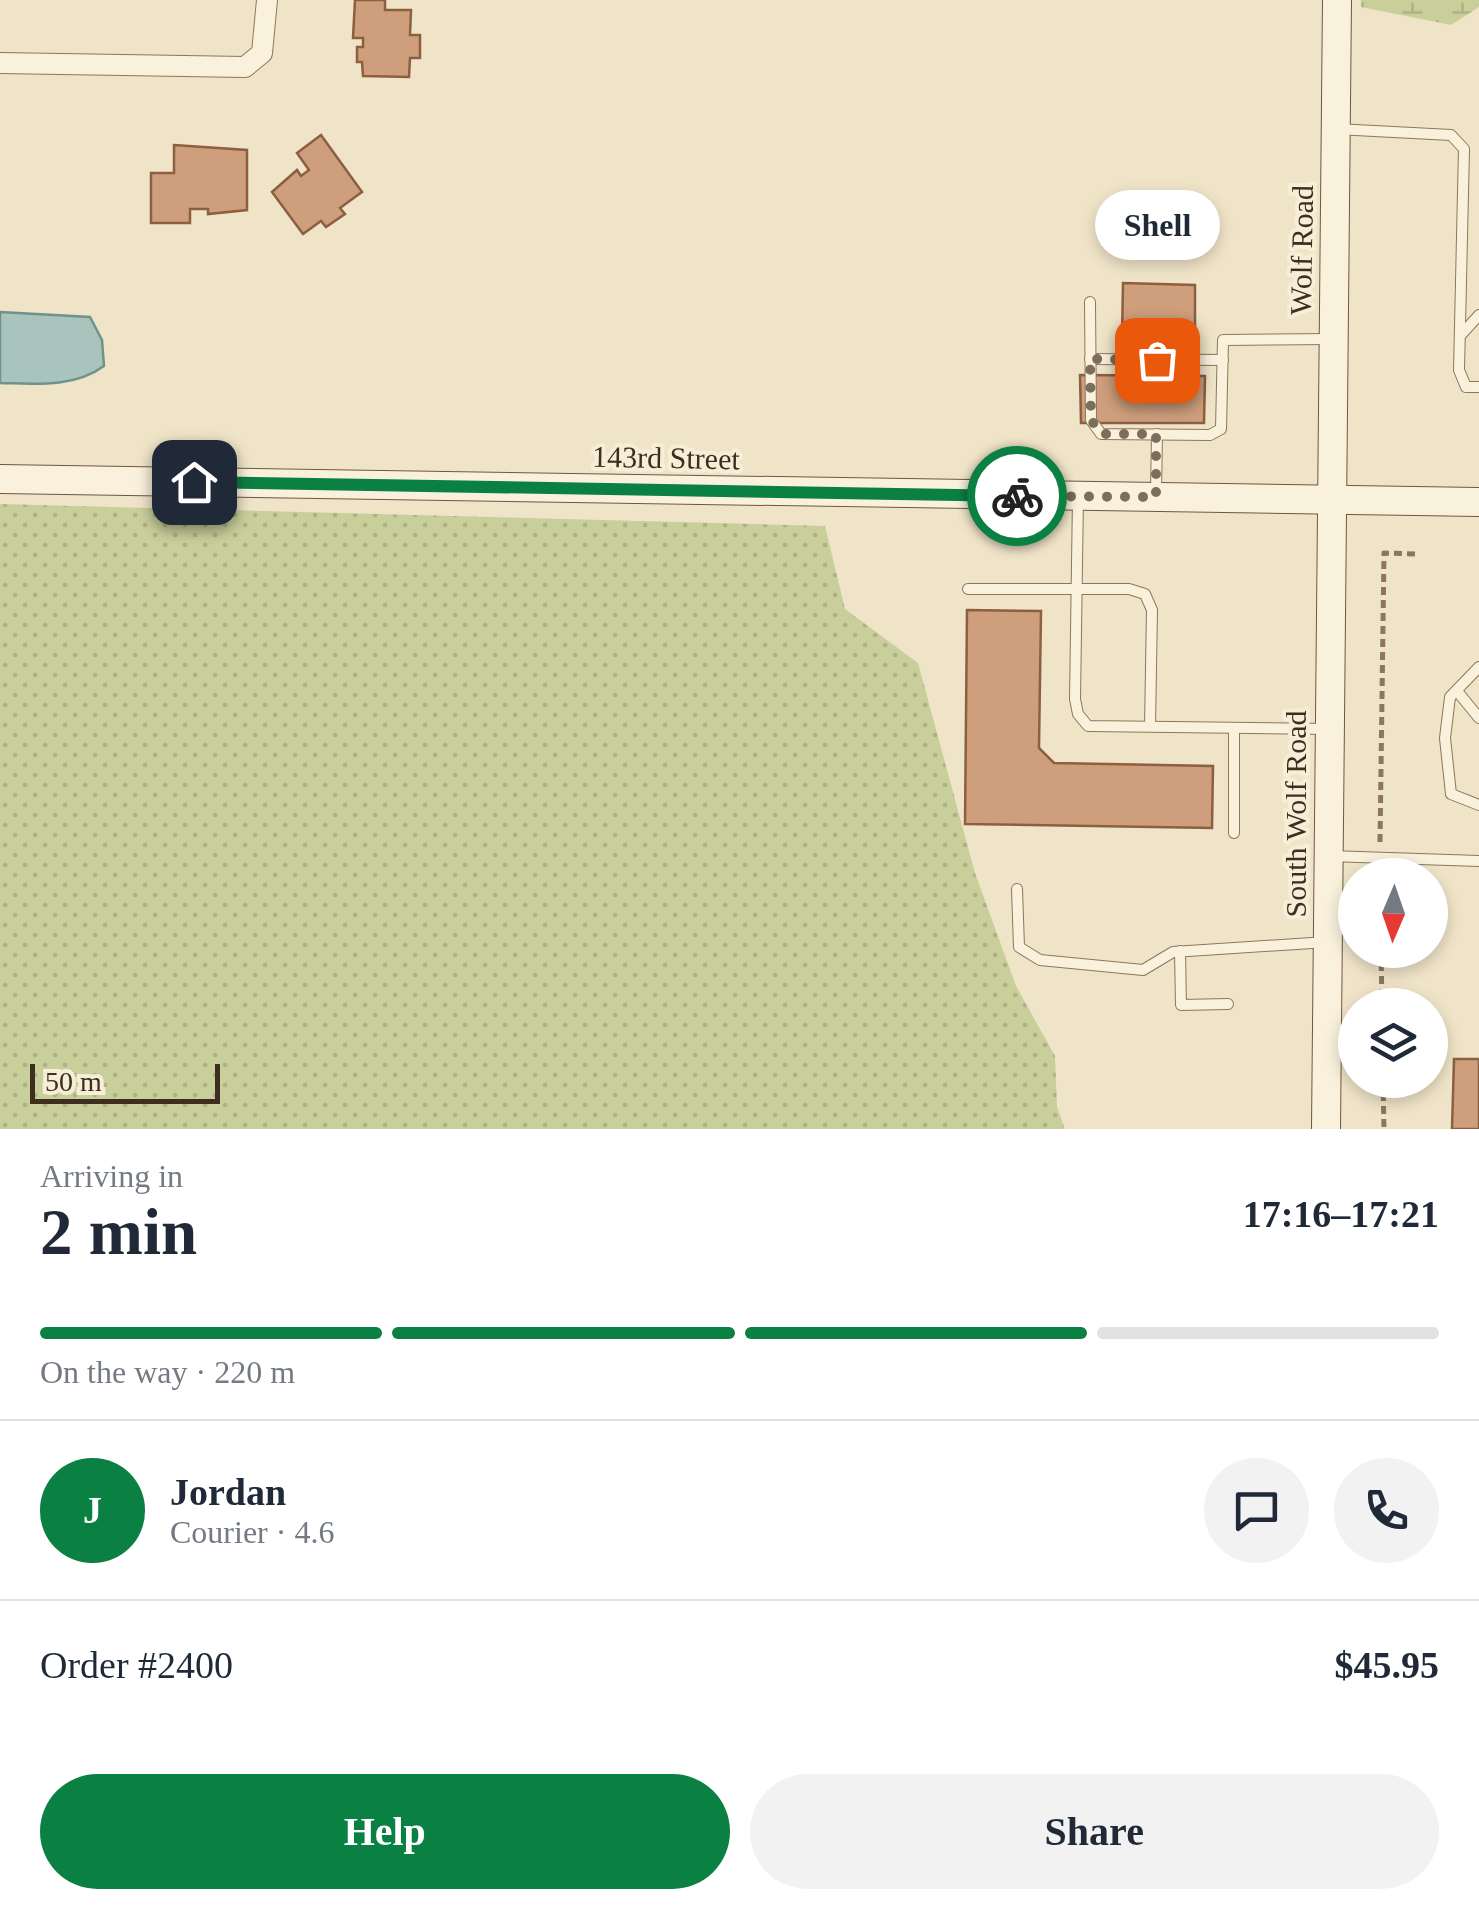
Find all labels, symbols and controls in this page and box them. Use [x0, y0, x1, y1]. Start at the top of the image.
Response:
street label: Wolf Road [1284, 185, 1319, 315]
callout: Shell [1094, 190, 1220, 260]
text: Shell [1124, 207, 1191, 243]
pin [1115, 318, 1200, 403]
icon: bag [1130, 333, 1185, 388]
pin [152, 440, 237, 525]
street label: 143rd Street [592, 440, 741, 475]
courier [967, 446, 1067, 546]
icon: home [167, 455, 222, 510]
icon: bike [990, 469, 1045, 524]
street label: South Wolf Road [1279, 710, 1312, 918]
north arrow [1338, 858, 1448, 968]
map controls [1338, 858, 1448, 1098]
button: layers [1338, 988, 1448, 1098]
scale bar [30, 1059, 220, 1104]
text: 50 m [45, 1066, 102, 1097]
text: Arriving in [40, 1158, 183, 1194]
text: 17:16–17:21 [1243, 1193, 1439, 1235]
text: 2 min [40, 1196, 197, 1268]
text: On the way · 220 m [40, 1354, 295, 1390]
button: chat [1204, 1458, 1309, 1563]
button: phone [1334, 1458, 1439, 1563]
text: Jordan [170, 1471, 286, 1513]
text: J [83, 1489, 102, 1531]
text: Courier · 4.6 [170, 1514, 334, 1550]
text: Order #2400 [40, 1644, 233, 1686]
text: $45.95 [1335, 1644, 1439, 1686]
button: Help [40, 1774, 730, 1889]
button: Share [750, 1774, 1439, 1889]

